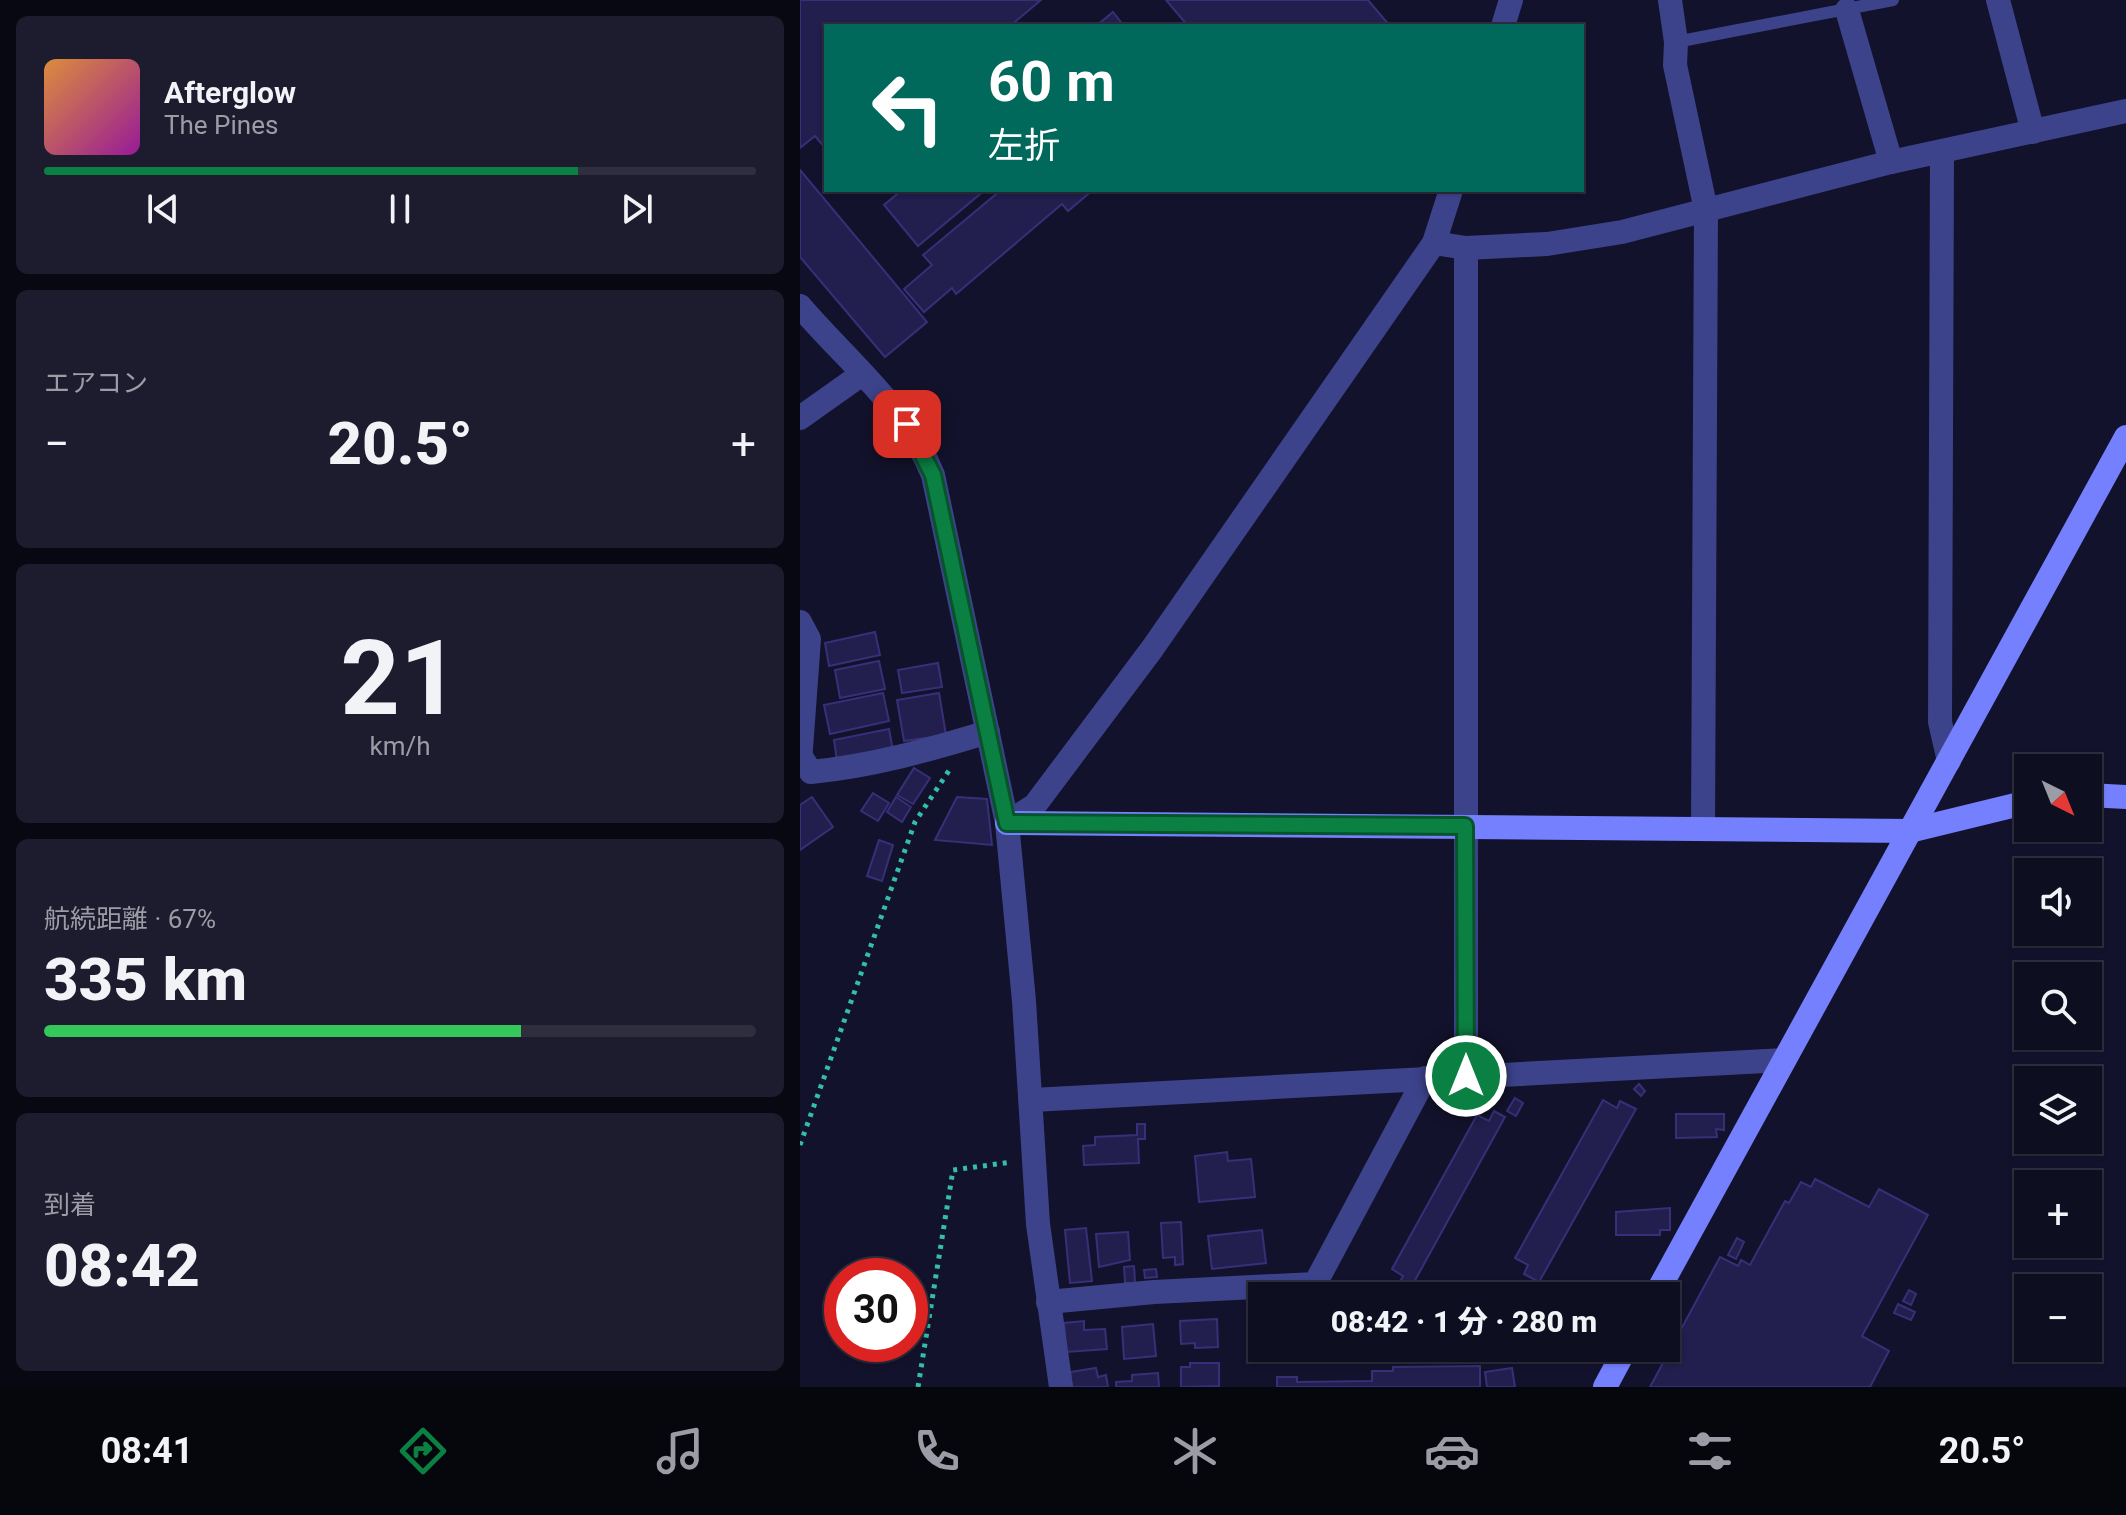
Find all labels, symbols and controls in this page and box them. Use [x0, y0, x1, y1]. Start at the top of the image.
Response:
text: 60 m [988, 49, 1115, 115]
icon: left [856, 56, 960, 160]
text: Afterglow [164, 75, 296, 110]
text: The Pines [164, 110, 278, 140]
text: 左折 [988, 125, 1060, 167]
icon: previous [141, 187, 185, 231]
icon: pause [378, 187, 422, 231]
icon: next [615, 187, 659, 231]
text: エアコン [44, 368, 148, 398]
pin [873, 390, 941, 458]
icon: arrive [885, 402, 929, 446]
text: 20.5° [328, 408, 473, 479]
text: − [44, 418, 69, 470]
text: + [731, 418, 756, 470]
text: 21 [340, 618, 460, 739]
text: km/h [369, 731, 431, 761]
north arrow [2014, 754, 2102, 842]
map controls [2014, 754, 2102, 1362]
button: sound [2014, 858, 2102, 946]
text: 航続距離 · 67% [44, 904, 216, 934]
text: 335 km [44, 944, 247, 1015]
button: search [2014, 962, 2102, 1050]
position arrow [1424, 1034, 1508, 1118]
button: layers [2014, 1066, 2102, 1154]
button: + [2014, 1170, 2102, 1258]
text: 到着 [44, 1190, 96, 1220]
text: 08:42 [44, 1230, 200, 1301]
speed limit sign: 30 [824, 1258, 928, 1362]
button: − [2014, 1274, 2102, 1362]
text: 08:42 · 1 分 · 280 m [1331, 1304, 1597, 1339]
icon: directions [395, 1423, 451, 1479]
icon: music [652, 1423, 708, 1479]
icon: phone [909, 1423, 965, 1479]
icon: climate [1167, 1423, 1223, 1479]
icon: car [1424, 1423, 1480, 1479]
icon: filters [1682, 1423, 1738, 1479]
text: 08:41 [101, 1430, 193, 1472]
text: 20.5° [1939, 1430, 2025, 1472]

